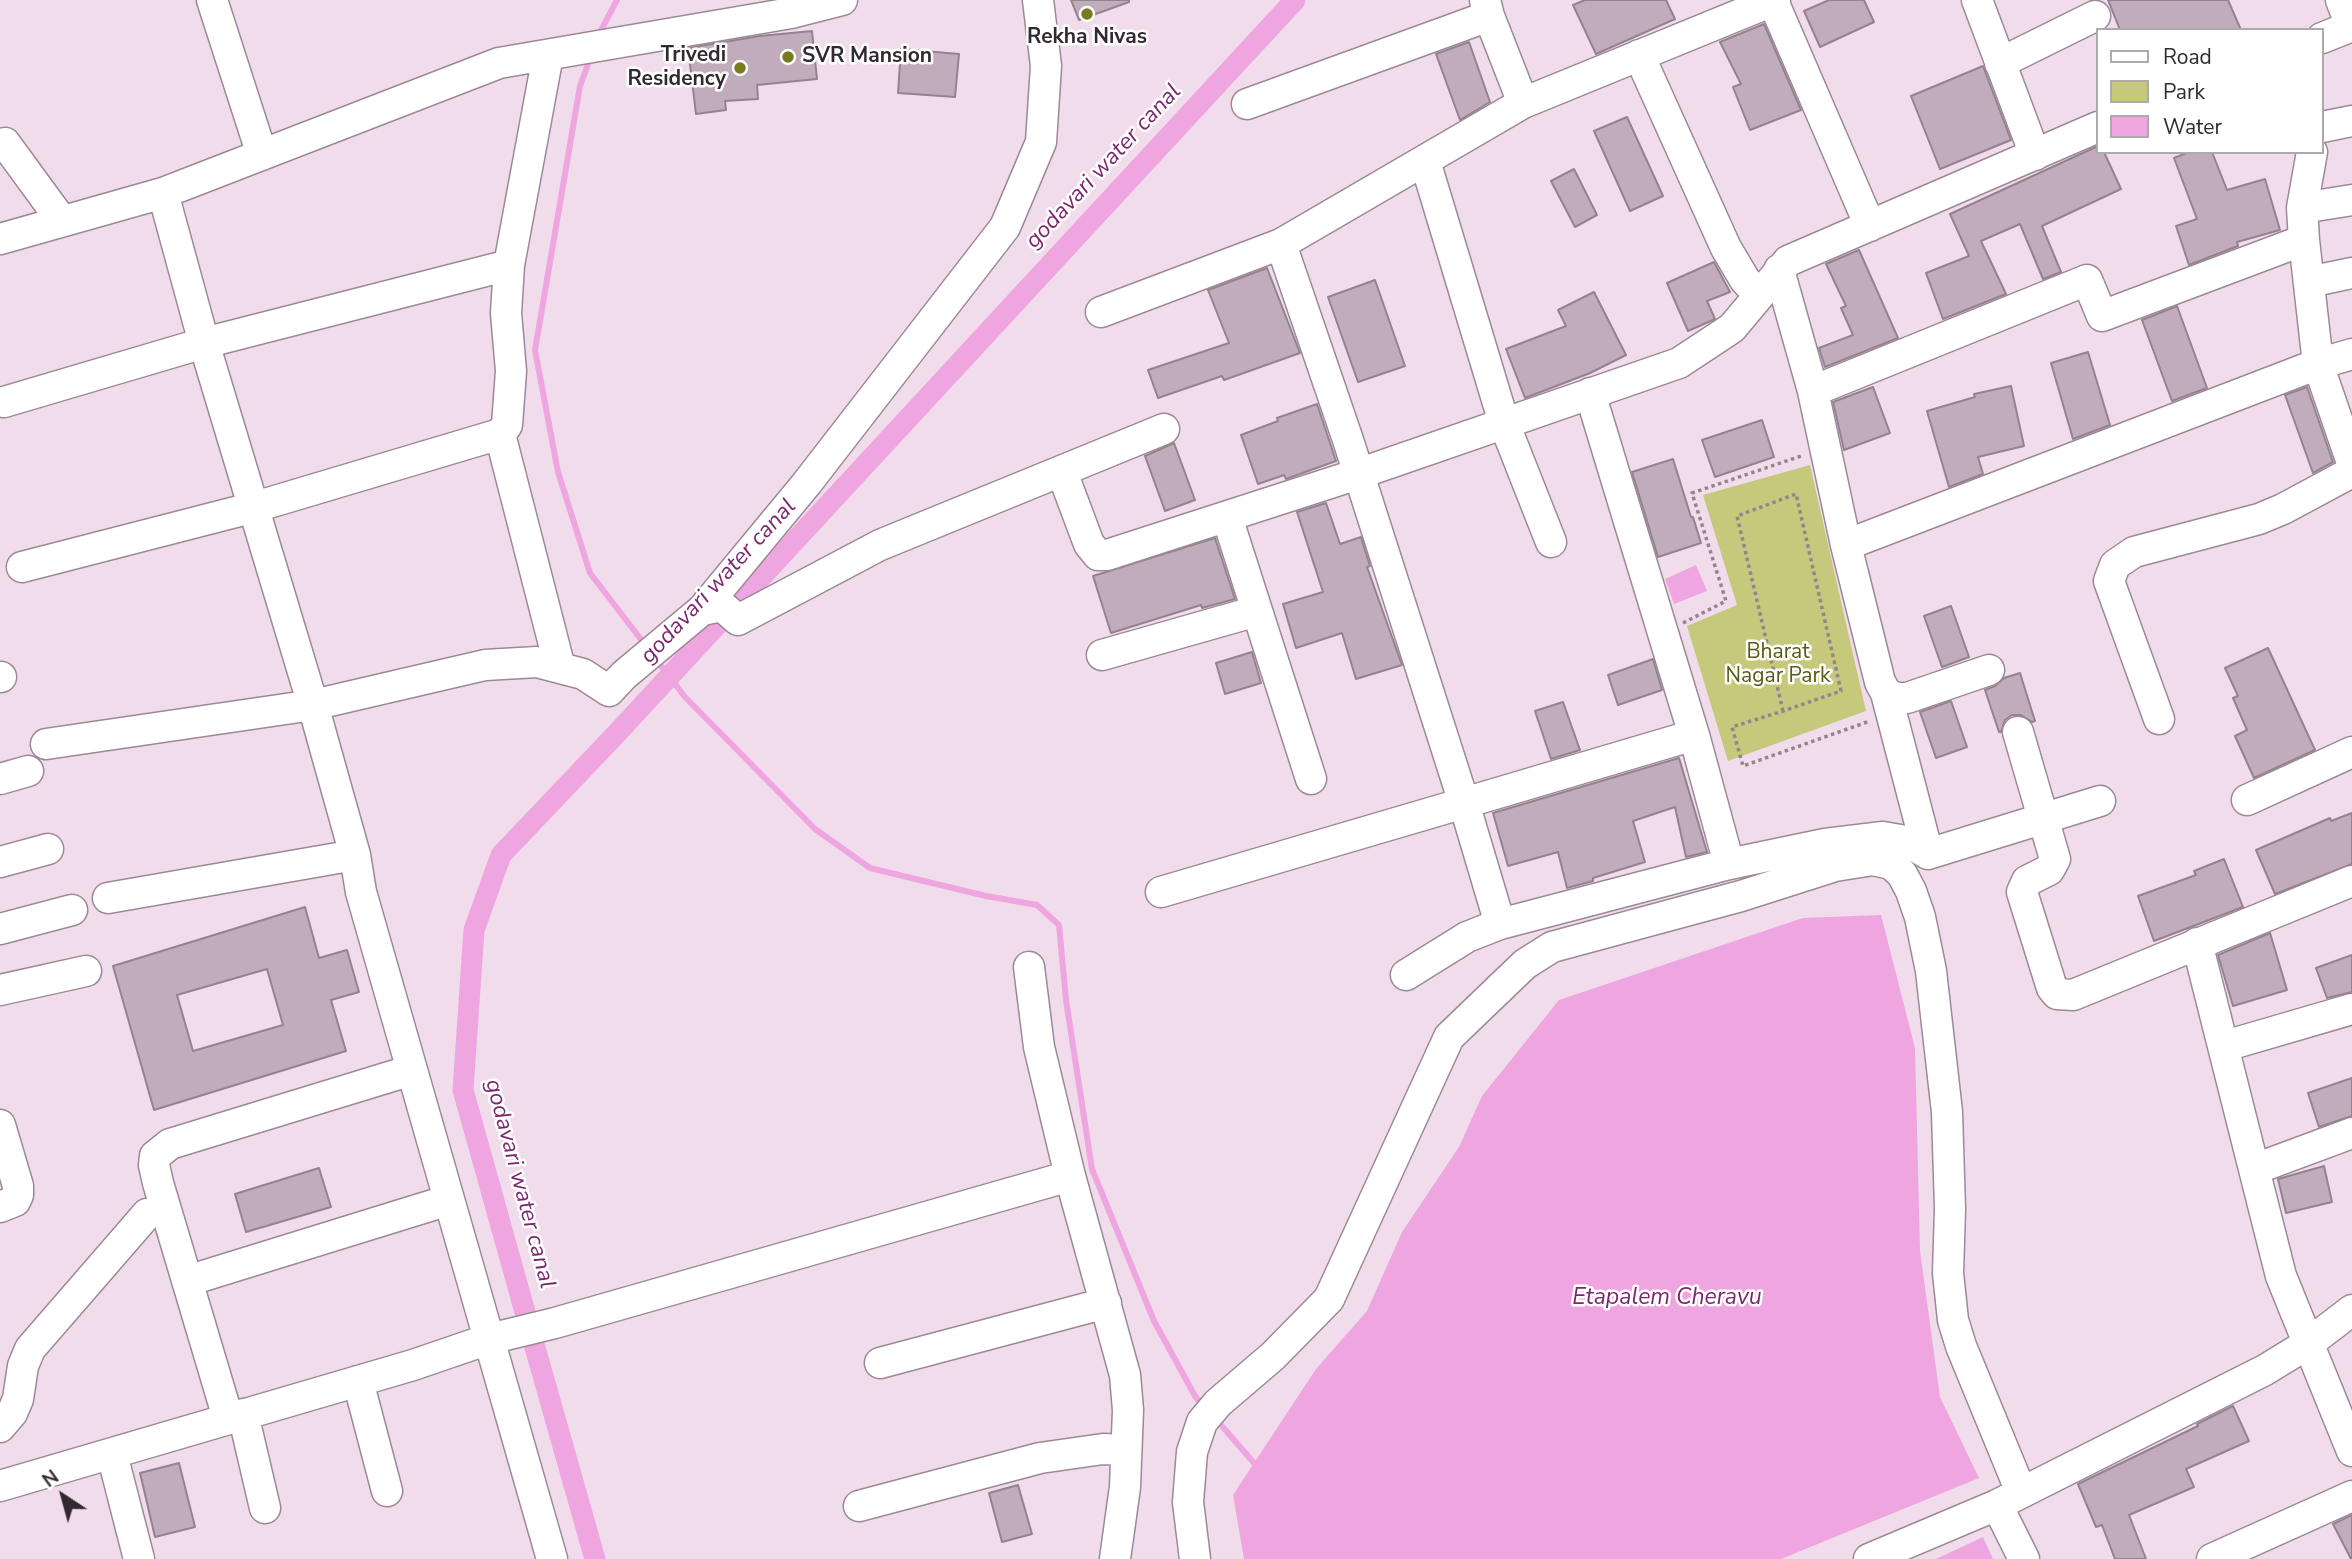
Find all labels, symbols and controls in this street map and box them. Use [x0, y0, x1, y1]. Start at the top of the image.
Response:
marker: Rekha Nivas [1079, 6, 1095, 22]
place label: Rekha Nivas [1027, 25, 1147, 51]
legend [2096, 28, 2324, 154]
place label: Trivedi Residency [627, 43, 726, 93]
text: Road [2163, 43, 2212, 71]
place label: SVR Mansion [802, 44, 932, 70]
marker: SVR Mansion [780, 49, 796, 65]
marker: Trivedi Residency [732, 60, 748, 76]
text: Park [2163, 78, 2205, 106]
water label: godavari water canal [1020, 79, 1188, 255]
text: Water [2163, 113, 2222, 141]
water label: godavari water canal [635, 494, 803, 670]
park label: Bharat Nagar Park [1726, 640, 1830, 690]
water label: godavari water canal [478, 1076, 560, 1292]
water label: Etapalem Cheravu [1572, 1284, 1762, 1312]
north arrow [28, 1461, 98, 1531]
text: N [37, 1464, 64, 1494]

